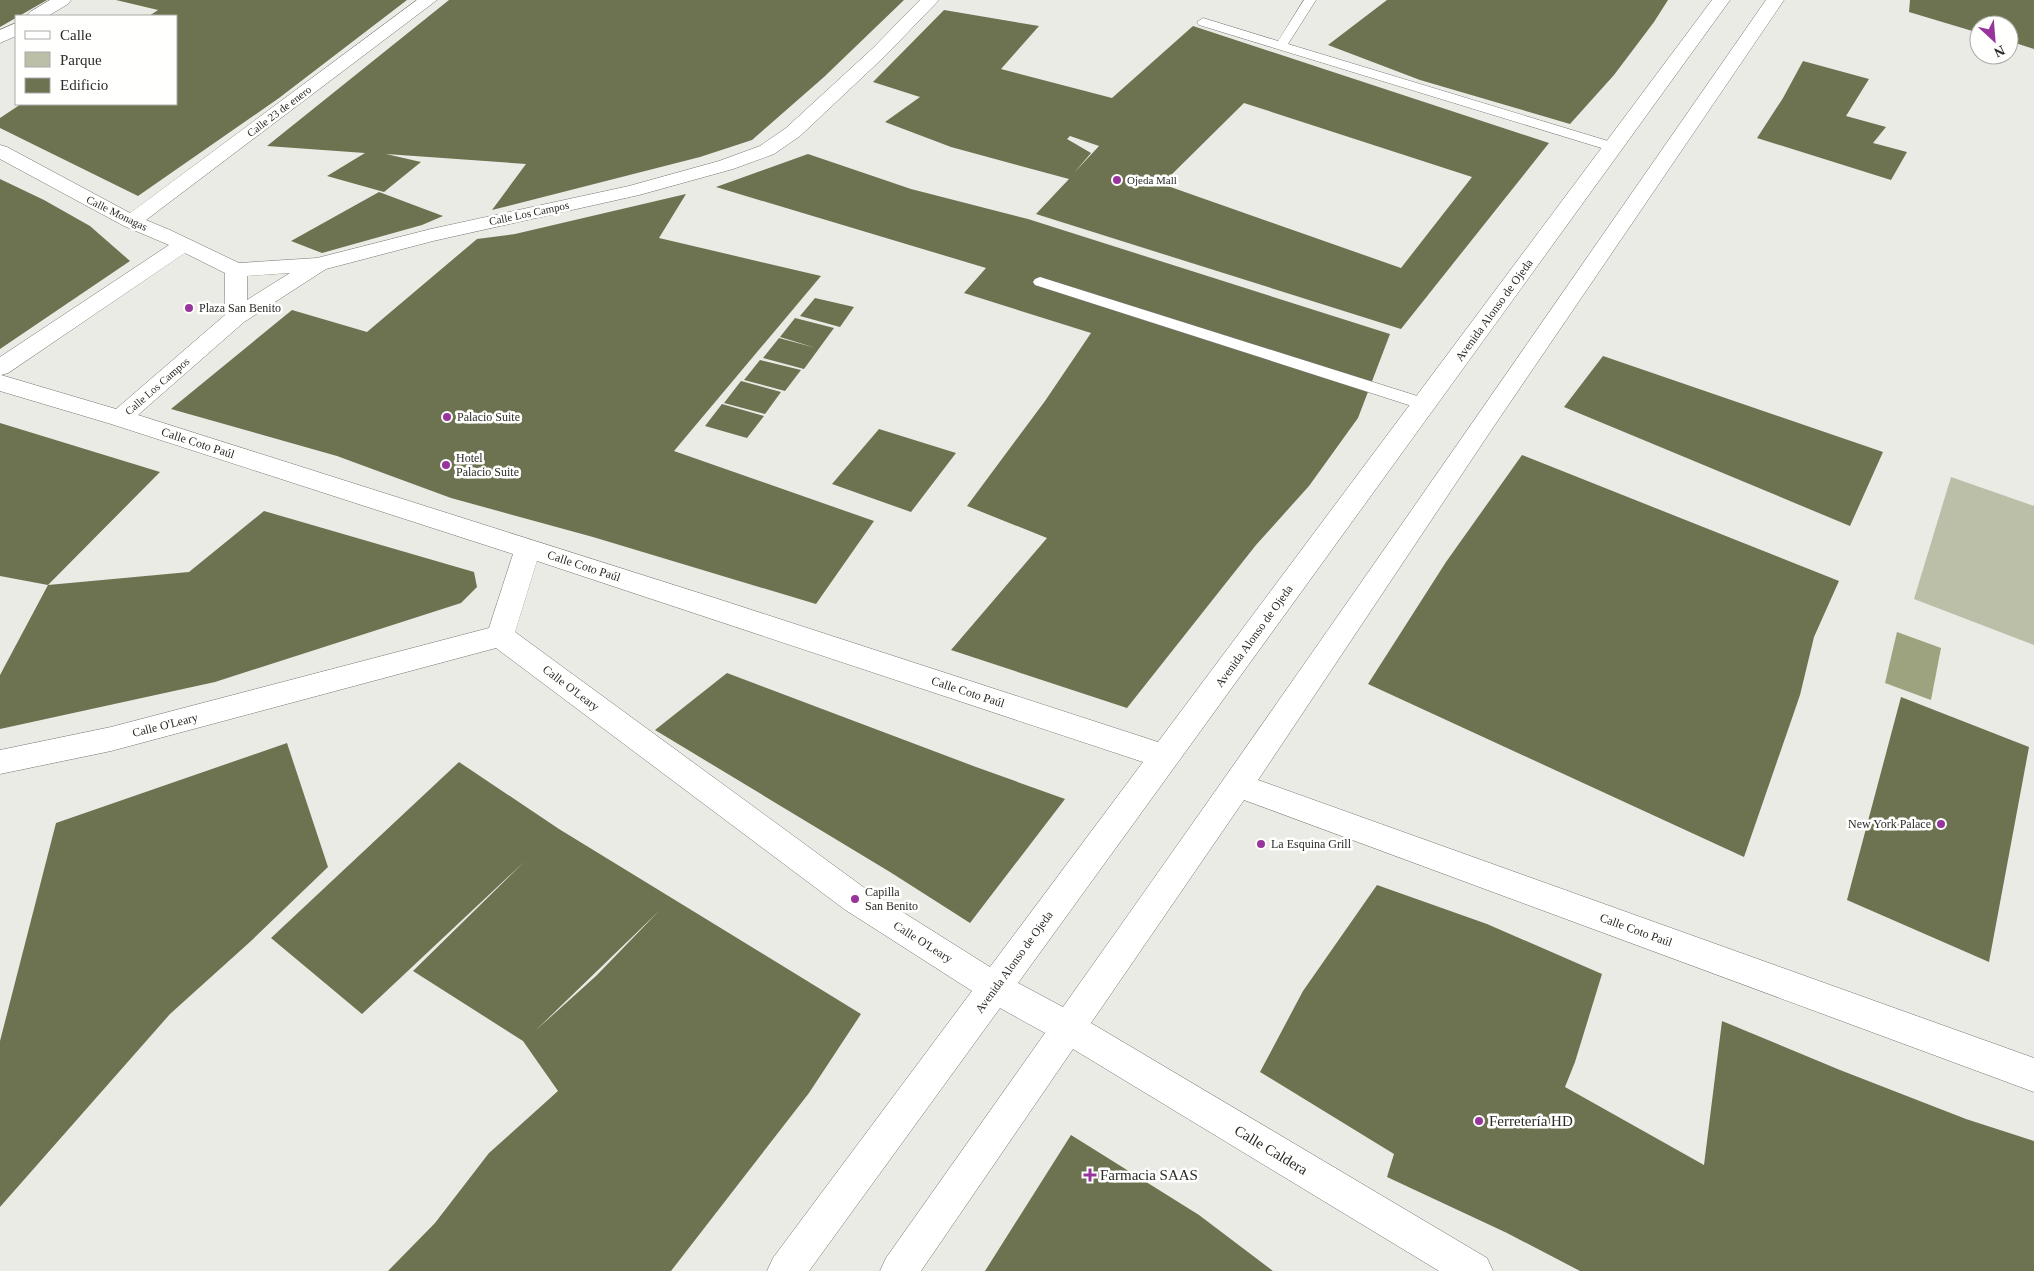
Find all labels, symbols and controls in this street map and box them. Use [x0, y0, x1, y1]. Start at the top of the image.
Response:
legend [15, 15, 178, 105]
north arrow [1969, 15, 2019, 65]
text: Calle [60, 27, 92, 43]
text: N [1992, 42, 2007, 60]
text: Parque [60, 52, 102, 68]
text: Edificio [60, 77, 108, 93]
street label: Calle 23 de enero [245, 83, 314, 139]
marker: Ojeda Mall [1111, 174, 1123, 186]
place label: Ojeda Mall [1127, 174, 1177, 186]
street label: Calle Monagas [85, 193, 149, 233]
street label: Calle Los Campos [488, 199, 570, 227]
street label: Avenida Alonso de Ojeda [1452, 256, 1536, 364]
place label: Plaza San Benito [199, 301, 281, 315]
marker: Plaza San Benito [183, 302, 195, 314]
street label: Calle Los Campos [122, 355, 192, 417]
place label: Palacio Suite [457, 410, 520, 424]
marker: Palacio Suite [441, 411, 453, 423]
street label: Calle Coto Paúl [160, 425, 237, 462]
place label: Hotel Palacio Suite [456, 451, 519, 479]
marker: Hotel Palacio Suite [440, 459, 452, 471]
street label: Calle Coto Paúl [546, 548, 623, 585]
street label: Avenida Alonso de Ojeda [1212, 582, 1296, 690]
street label: Calle O'Leary [540, 662, 602, 714]
street label: Calle Coto Paúl [930, 674, 1007, 711]
street label: Calle O'Leary [131, 710, 199, 740]
place label: New York Palace [1848, 817, 1931, 831]
marker: New York Palace [1935, 818, 1947, 830]
place label: La Esquina Grill [1271, 837, 1352, 851]
marker: La Esquina Grill [1255, 838, 1267, 850]
place label: Capilla San Benito [865, 885, 918, 913]
marker: Capilla San Benito [849, 893, 861, 905]
street label: Avenida Alonso de Ojeda [972, 908, 1056, 1016]
street label: Calle Coto Paúl [1598, 910, 1675, 950]
street label: Calle O'Leary [891, 918, 955, 966]
place label: Ferretería HD [1489, 1113, 1573, 1129]
marker: Ferretería HD [1473, 1115, 1485, 1127]
street label: Calle Caldera [1232, 1122, 1311, 1178]
place label: Farmacia SAAS [1100, 1167, 1198, 1183]
marker: Farmacia SAAS [1084, 1169, 1096, 1181]

